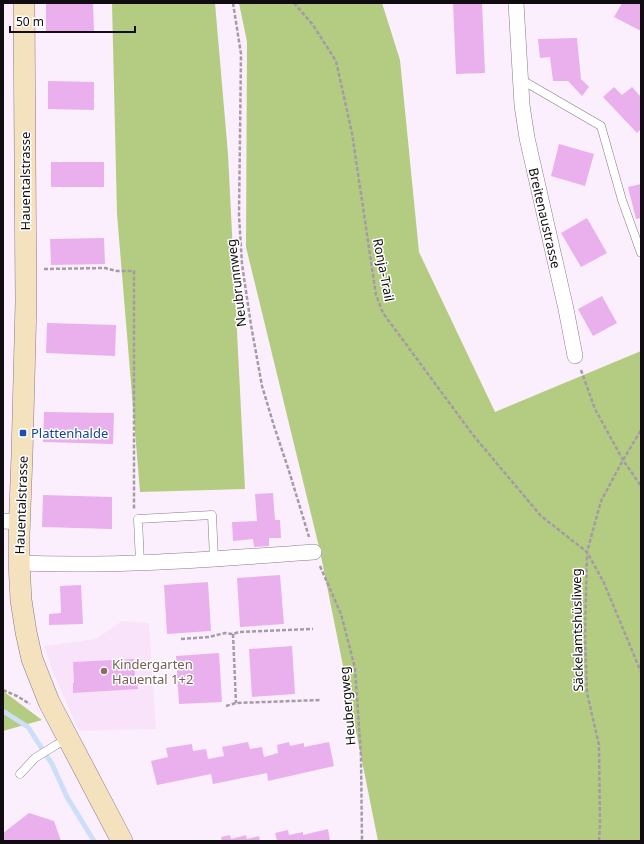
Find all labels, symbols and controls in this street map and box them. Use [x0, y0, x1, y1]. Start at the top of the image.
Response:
scale bar [10, 8, 135, 34]
text: 50 m [16, 13, 44, 30]
street label: Hauentalstrasse [16, 132, 34, 230]
street label: Breitenaustrasse [525, 166, 565, 270]
street label: Ronja-Trail [369, 237, 399, 303]
street label: Neubrunnweg [222, 238, 250, 328]
place label: Plattenhalde [31, 424, 108, 442]
marker: Plattenhalde [18, 428, 28, 438]
street label: Hauentalstrasse [10, 455, 32, 555]
street label: Säckelamtshüsliweg [567, 568, 587, 692]
place label: Kindergarten Hauental 1+2 [112, 655, 193, 688]
marker: Kindergarten Hauental 1+2 [99, 666, 109, 676]
street label: Heubergweg [335, 666, 359, 746]

